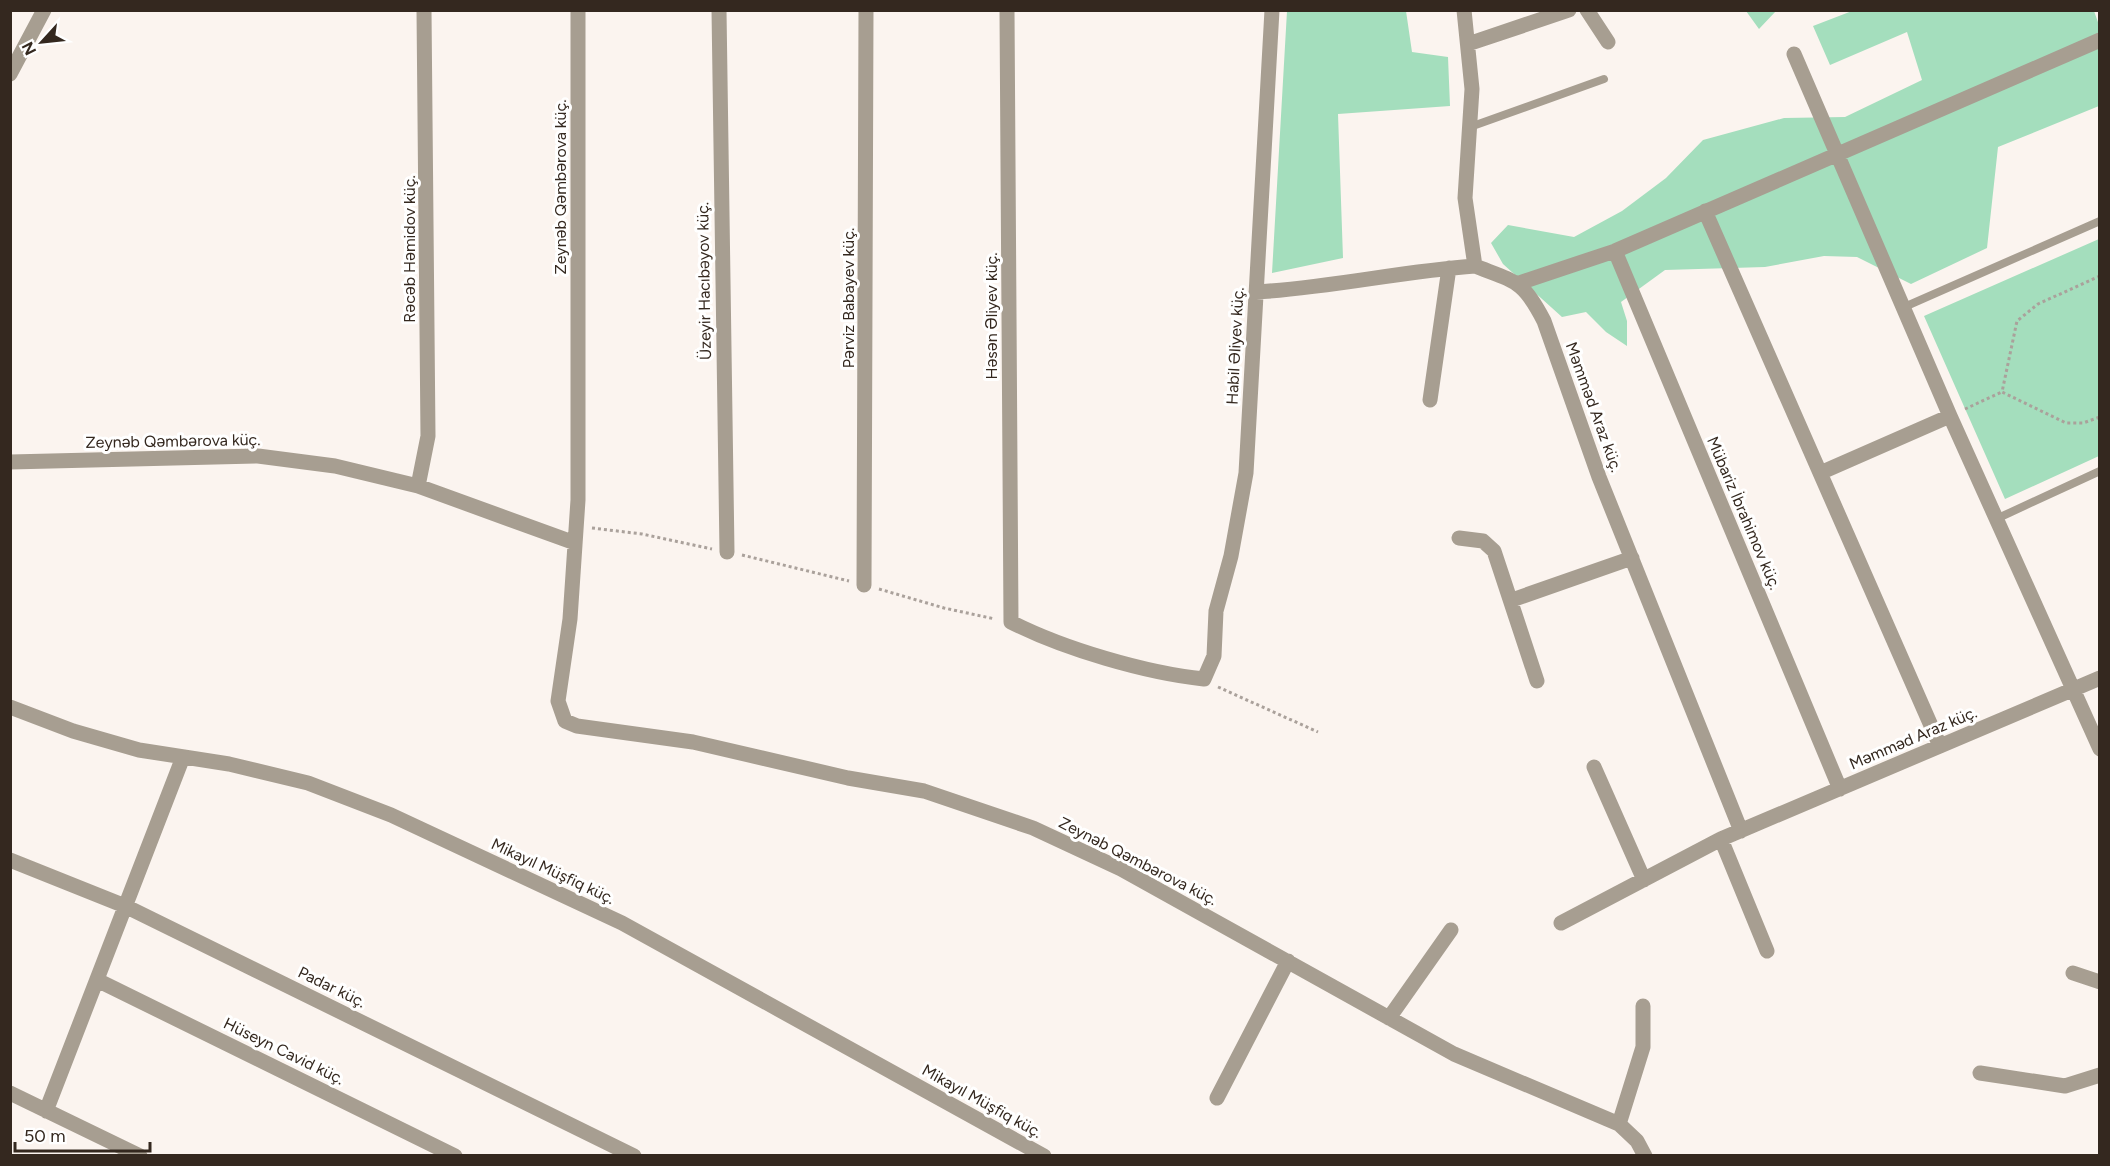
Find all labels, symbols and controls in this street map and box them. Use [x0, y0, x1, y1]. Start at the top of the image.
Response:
north arrow [12, 12, 72, 72]
text: N [18, 39, 40, 58]
street label: Zeynəb Qəmbərova küç. [551, 99, 570, 275]
street label: Rəcəb Həmidov küç. [400, 175, 419, 323]
street label: Üzeyir Hacıbəyov küç. [693, 202, 715, 360]
street label: Pərviz Babayev küç. [839, 228, 858, 368]
street label: Həsən Əliyev küç. [982, 252, 1001, 380]
street label: Habil Əliyev küç. [1222, 287, 1248, 405]
street label: Məmməd Araz küç. [1562, 339, 1626, 475]
street label: Zeynəb Qəmbərova küç. [85, 430, 261, 452]
street label: Mübariz İbrahimov küç. [1703, 434, 1785, 592]
street label: Məmməd Araz küç. [1846, 703, 1980, 773]
street label: Zeynəb Qəmbərova küç. [1056, 813, 1220, 909]
street label: Mikayıl Müşfiq küç. [488, 834, 618, 908]
street label: Padar küç. [295, 962, 369, 1012]
street label: Hüseyn Cavid küç. [221, 1014, 347, 1088]
street label: Mikayıl Müşfiq küç. [919, 1060, 1045, 1142]
scale bar [15, 1115, 150, 1153]
text: 50 m [24, 1125, 66, 1147]

